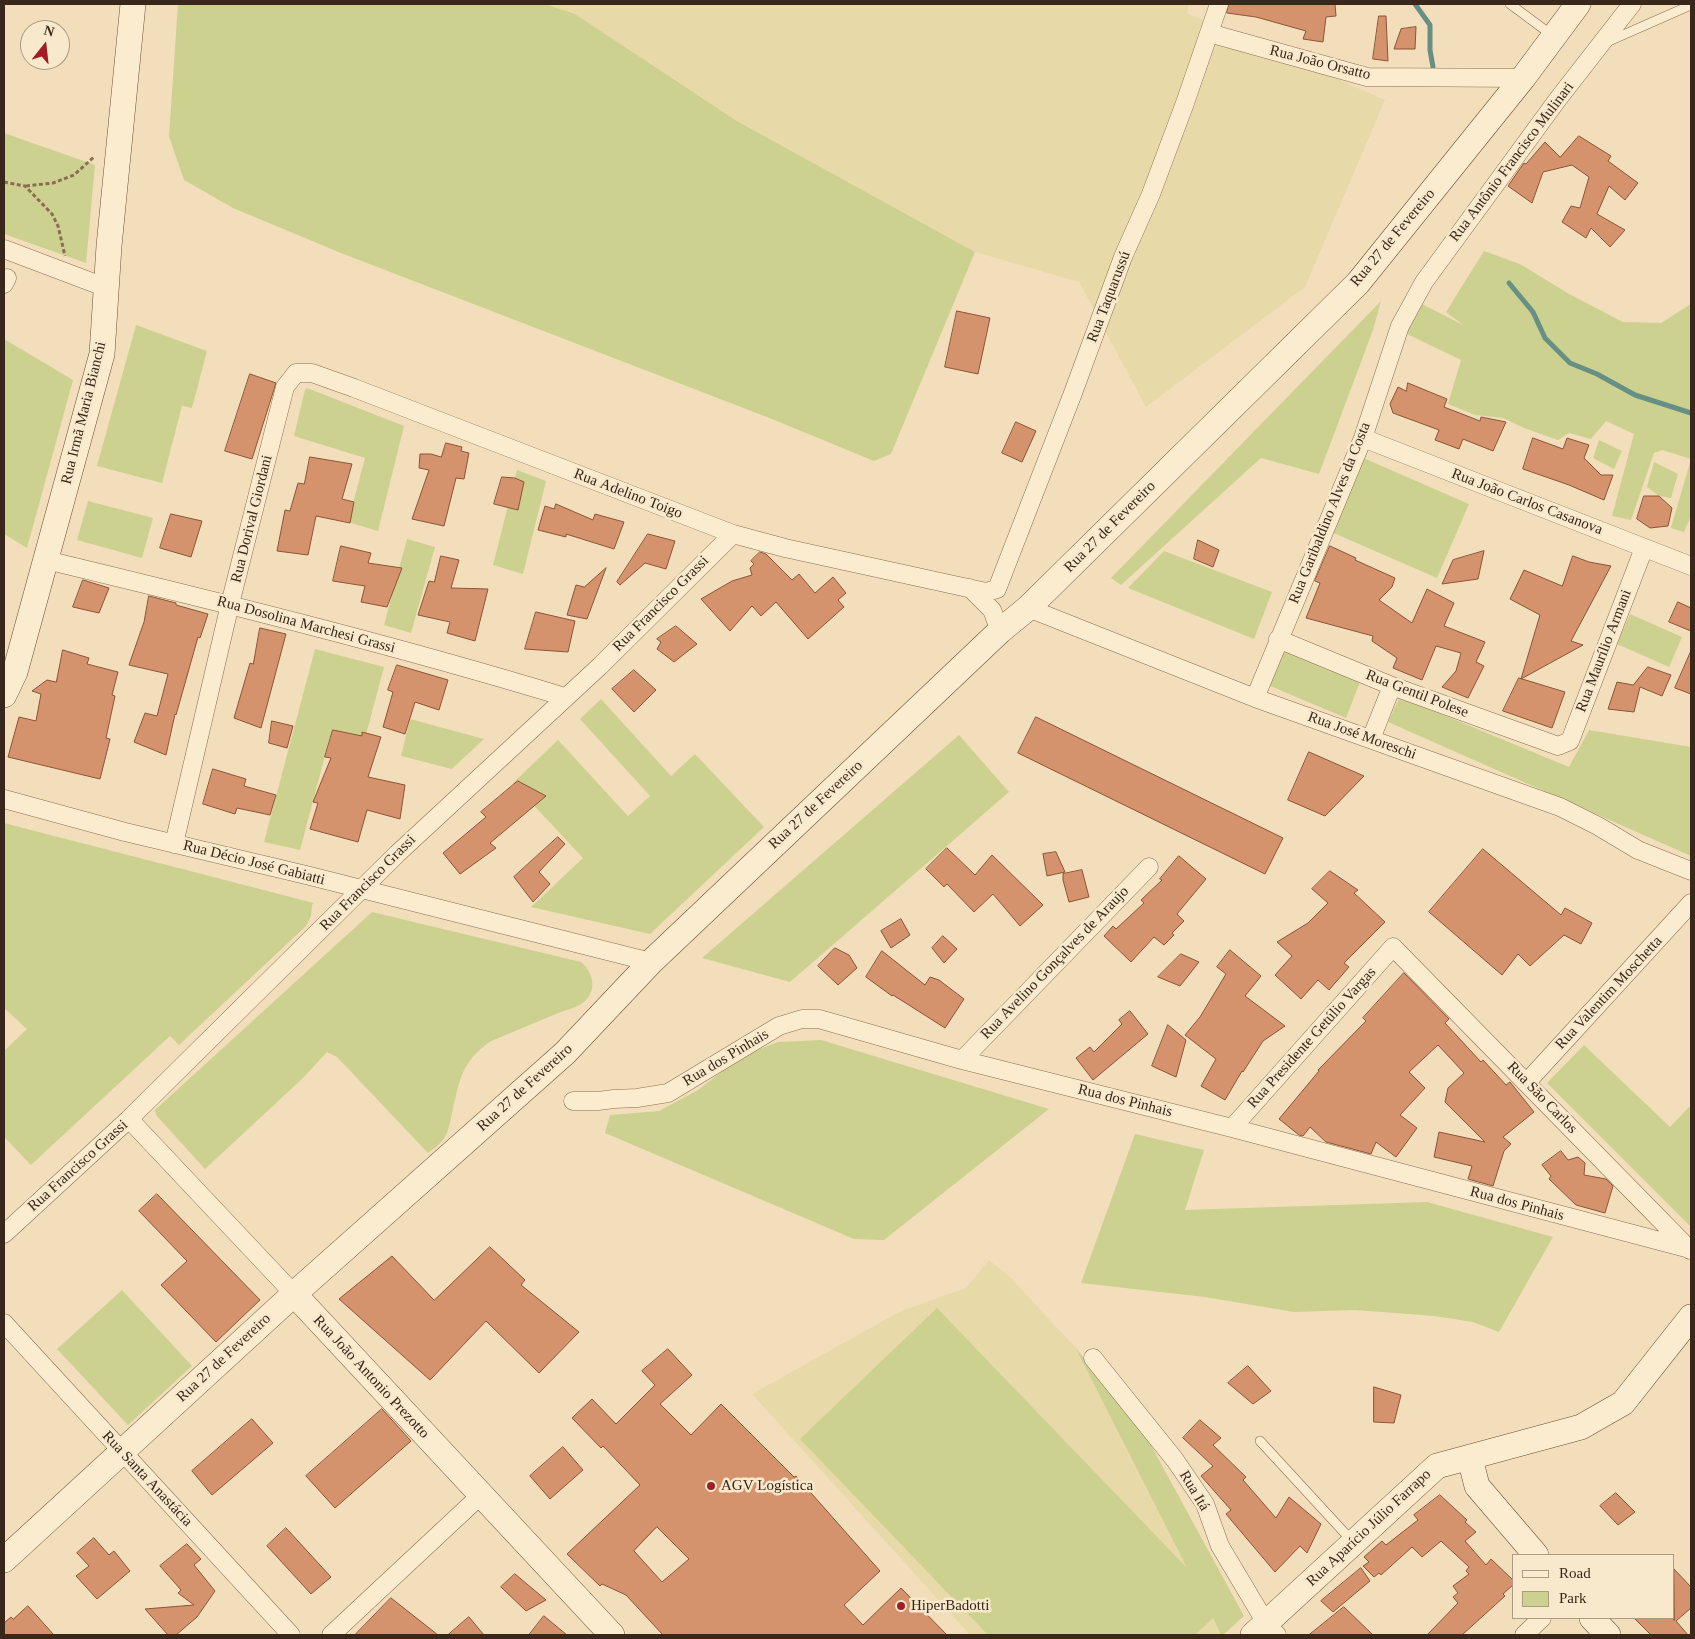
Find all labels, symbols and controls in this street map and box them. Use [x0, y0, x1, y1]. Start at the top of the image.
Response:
north arrow [20, 20, 70, 70]
text: N [42, 22, 56, 40]
street label: Rua João Orsatto [1268, 42, 1372, 84]
street label: Rua Antônio Francisco Mulinari [1446, 79, 1578, 245]
street label: Rua 27 de Fevereiro [1347, 185, 1439, 291]
street label: Rua Taquarussú [1083, 249, 1135, 345]
street label: Rua Irmã Maria Bianchi [58, 340, 110, 486]
street label: Rua Garibaldino Alves da Costa [1285, 420, 1375, 606]
street label: Rua Dorival Giordani [227, 453, 277, 585]
street label: Rua Adelino Toigo [571, 465, 685, 523]
street label: Rua João Carlos Casanova [1449, 465, 1605, 539]
street label: Rua 27 de Fevereiro [1060, 477, 1160, 577]
street label: Rua Francisco Grassi [609, 552, 713, 656]
street label: Rua Maurílio Armani [1572, 587, 1636, 715]
street label: Rua Dosolina Marchesi Grassi [215, 593, 397, 657]
street label: Rua Gentil Polese [1363, 666, 1471, 722]
street label: Rua José Moreschi [1305, 708, 1419, 764]
street label: Rua 27 de Fevereiro [765, 757, 867, 853]
street label: Rua Francisco Grassi [316, 831, 420, 935]
street label: Rua Décio José Gabiatti [181, 837, 327, 889]
street label: Rua Avelino Gonçalves de Araujo [977, 883, 1133, 1043]
street label: Rua Valentim Moschetta [1552, 933, 1666, 1053]
street label: Rua Presidente Getúlio Vargas [1244, 964, 1380, 1112]
street label: Rua dos Pinhais [680, 1025, 772, 1091]
street label: Rua 27 de Fevereiro [474, 1040, 576, 1136]
street label: Rua São Carlos [1503, 1058, 1581, 1138]
street label: Rua dos Pinhais [1076, 1081, 1174, 1121]
street label: Rua Francisco Grassi [24, 1116, 132, 1216]
street label: Rua dos Pinhais [1468, 1183, 1566, 1225]
street label: Rua 27 de Fevereiro [173, 1310, 275, 1406]
street label: Rua João Antonio Prezotto [309, 1312, 433, 1442]
street label: Rua Santa Anastácia [98, 1427, 196, 1531]
street label: Rua Aparício Júlio Farrapo [1303, 1466, 1435, 1590]
street label: Rua Itá [1175, 1468, 1213, 1514]
place label: AGV Logística [721, 1477, 813, 1495]
marker: AGV Logística [705, 1480, 717, 1492]
legend [1512, 1554, 1675, 1619]
text: Road [1559, 1565, 1591, 1581]
text: Park [1559, 1590, 1587, 1606]
place label: HiperBadotti [911, 1597, 989, 1615]
marker: HiperBadotti [895, 1600, 907, 1612]

